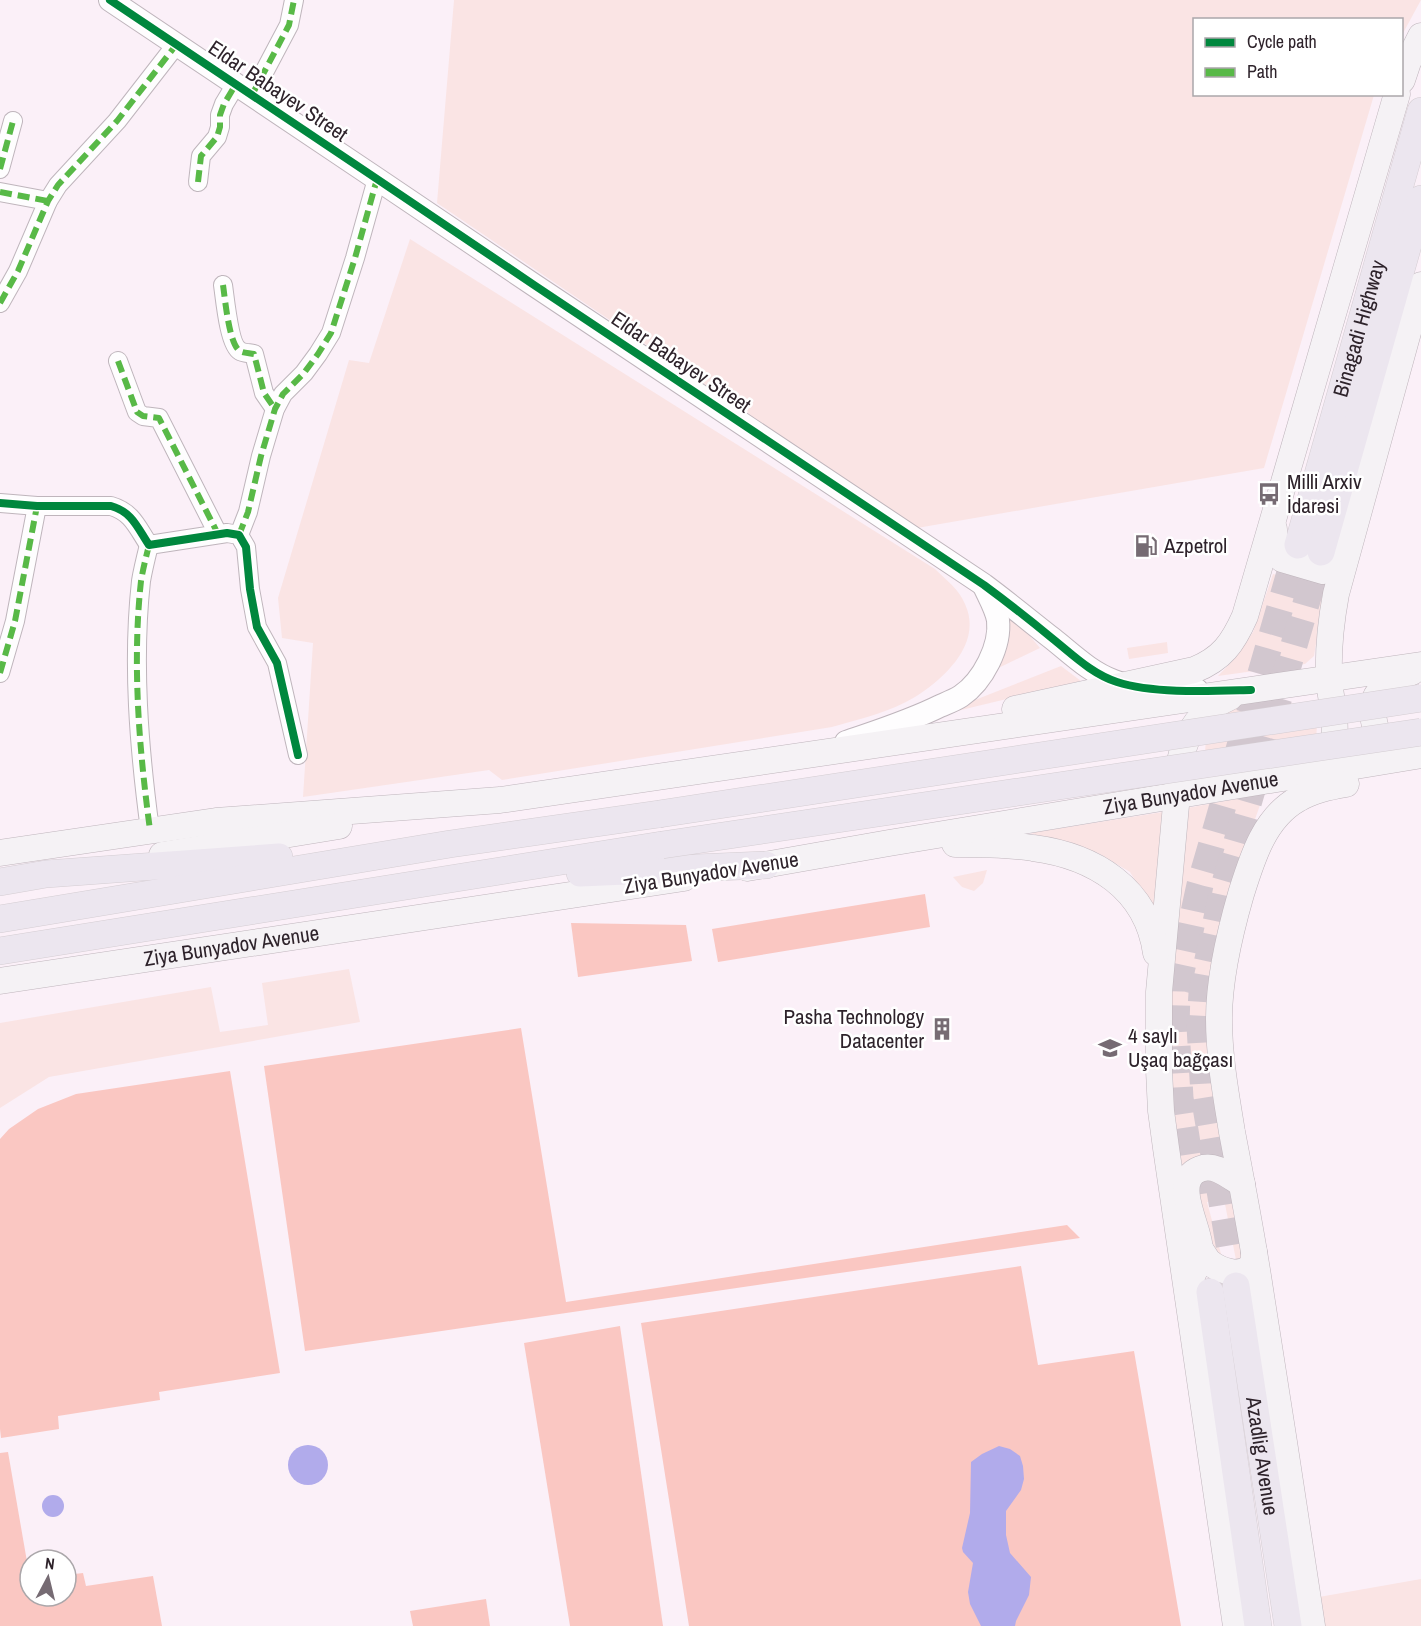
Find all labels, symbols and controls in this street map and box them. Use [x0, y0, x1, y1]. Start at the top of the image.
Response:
legend [1193, 18, 1403, 96]
text: Cycle path [1247, 29, 1317, 54]
street label: Eldar Babayev Street [203, 33, 354, 148]
text: Path [1247, 59, 1277, 84]
street label: Binagadi Highway [1326, 256, 1392, 400]
street label: Eldar Babayev Street [606, 304, 757, 419]
place label: Milli Arxiv İdarəsi [1287, 467, 1362, 520]
bus stop icon: Milli Arxiv İdarəsi [1256, 481, 1282, 507]
place label: Azpetrol [1163, 531, 1227, 560]
fuel station icon: Azpetrol [1133, 533, 1159, 559]
street label: Ziya Bunyadov Avenue [1101, 764, 1280, 821]
street label: Ziya Bunyadov Avenue [621, 844, 801, 901]
street label: Ziya Bunyadov Avenue [142, 918, 321, 973]
place label: Pasha Technology Datacenter [784, 1002, 924, 1055]
building icon: Pasha Technology Datacenter [929, 1016, 955, 1042]
place label: 4 saylı Uşaq bağçası [1128, 1021, 1233, 1074]
school or university icon: 4 saylı Uşaq bağçası [1097, 1035, 1123, 1061]
street label: Azadlig Avenue [1239, 1394, 1286, 1517]
north arrow [18, 1548, 78, 1608]
text: N [44, 1552, 56, 1575]

